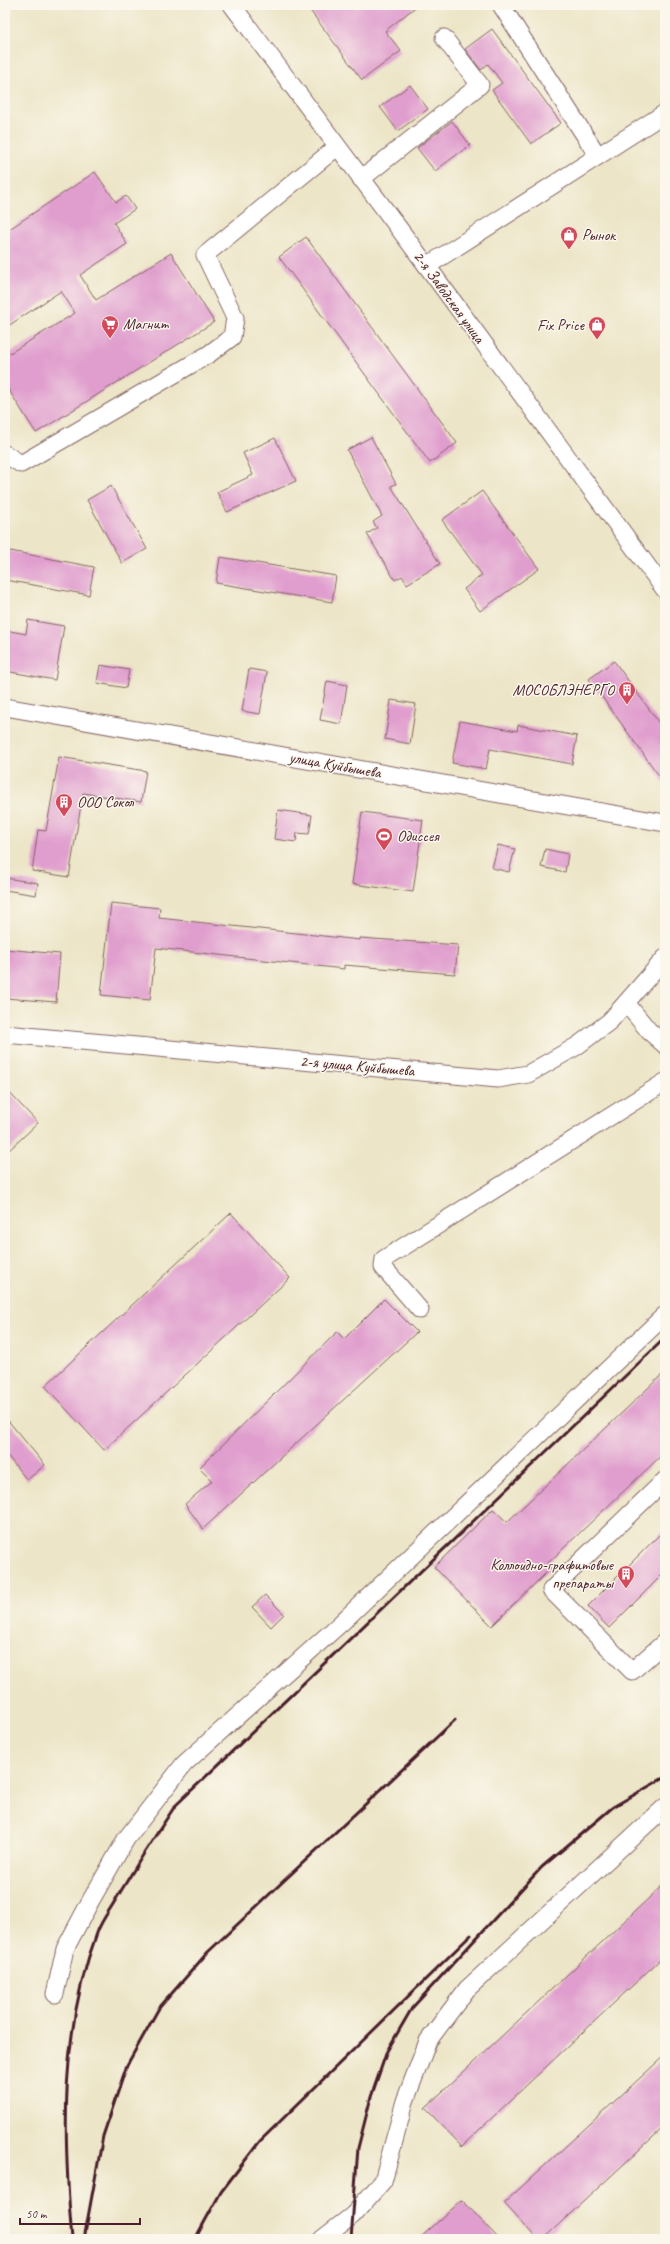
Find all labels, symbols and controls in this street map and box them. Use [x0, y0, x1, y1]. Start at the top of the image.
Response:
shop icon: Рынок [559, 225, 579, 250]
place label: Рынок [582, 225, 616, 245]
street label: 2-я Заводская улица [409, 247, 490, 348]
supermarket icon: Магнит [100, 314, 120, 339]
place label: Магнит [123, 314, 170, 334]
place label: Fix Price [537, 315, 586, 335]
shop icon: Fix Price [587, 315, 607, 340]
place label: МОСОБЛЭНЕРГО [513, 680, 616, 700]
building icon: МОСОБЛЭНЕРГО [617, 680, 637, 705]
street label: улица Куйбышева [287, 747, 384, 783]
building icon: ООО Сокол [54, 792, 74, 817]
place label: ООО Сокол [77, 792, 134, 812]
sports icon: Одиссея [374, 826, 394, 851]
place label: Одиссея [397, 826, 440, 846]
street label: 2-я улица Куйбышева [299, 1051, 416, 1081]
place label: Коллоидно-графитовые препараты [490, 1555, 615, 1593]
building icon: Коллоидно-графитовые препараты [616, 1564, 636, 1589]
scale bar [20, 2200, 140, 2226]
text: 50 m [26, 2206, 48, 2222]

